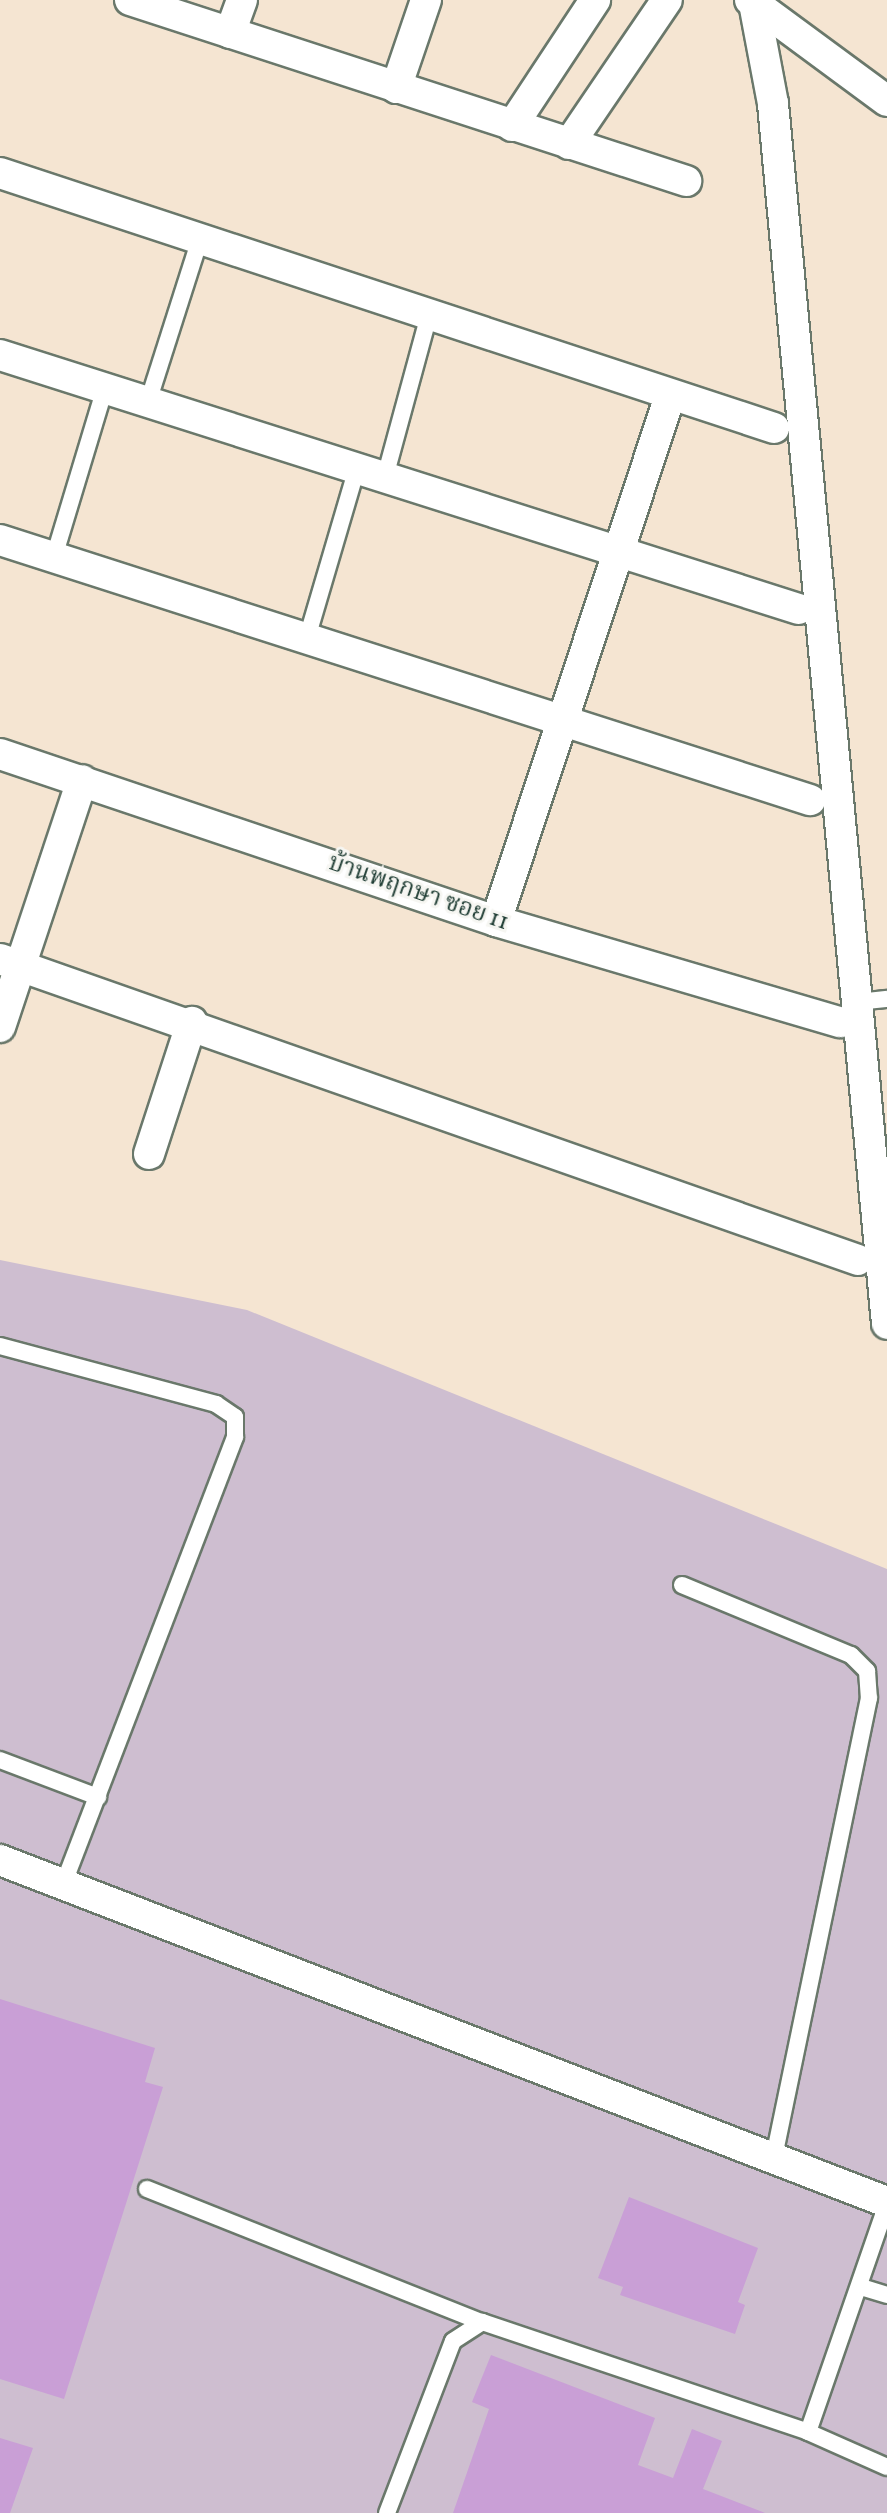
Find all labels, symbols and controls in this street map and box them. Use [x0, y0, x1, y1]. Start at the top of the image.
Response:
street label: บ้านพฤกษา ซอย 11 [324, 850, 512, 938]

